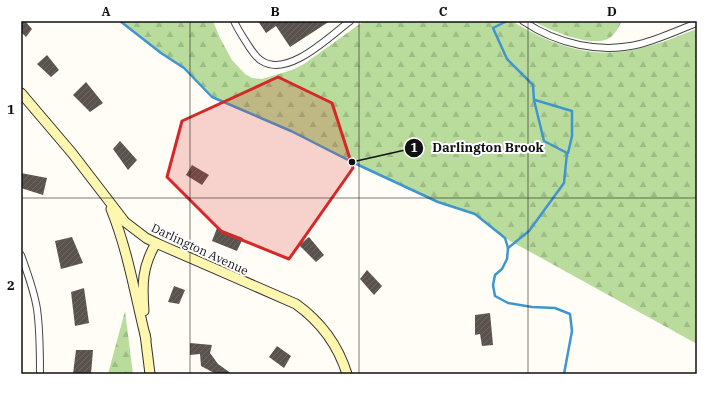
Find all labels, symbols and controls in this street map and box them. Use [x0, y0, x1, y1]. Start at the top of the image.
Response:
text: A [101, 3, 111, 20]
text: B [270, 3, 280, 20]
text: C [439, 3, 448, 20]
text: D [607, 3, 617, 20]
text: 1 [7, 101, 15, 118]
callout: Darlington Brook [404, 135, 552, 160]
text: Darlington Brook [432, 139, 545, 156]
text: 1 [410, 140, 418, 155]
street label: Darlington Avenue [149, 220, 251, 278]
text: 2 [7, 277, 15, 294]

